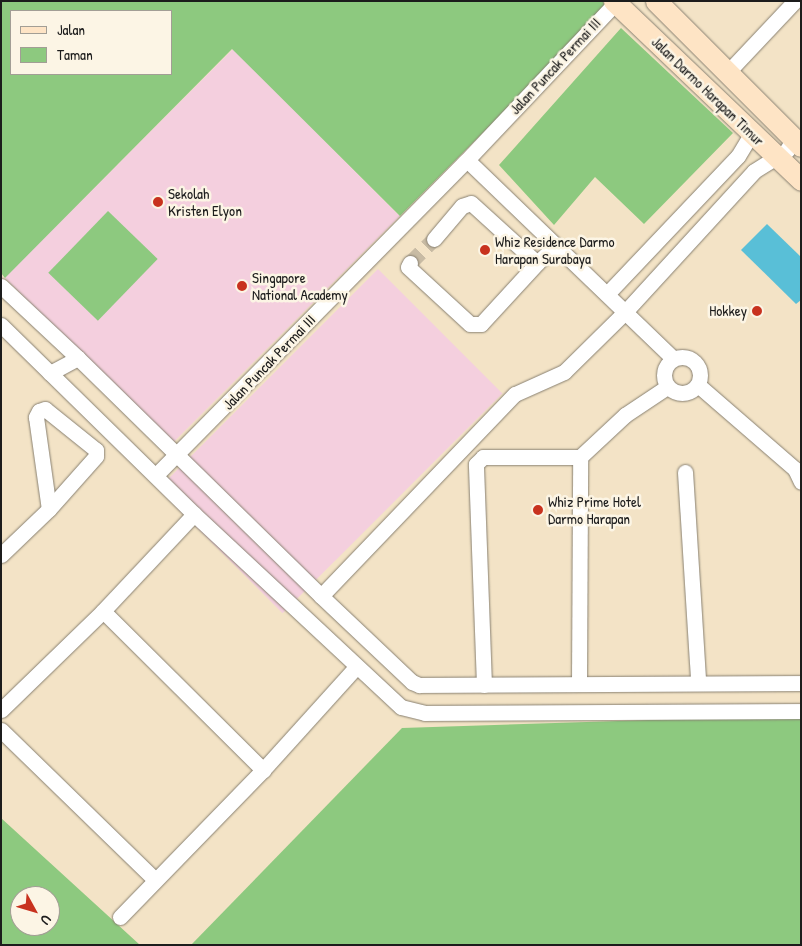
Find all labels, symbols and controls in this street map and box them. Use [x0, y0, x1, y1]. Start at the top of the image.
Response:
legend [10, 10, 172, 75]
street label: Jalan Puncak Permai III [506, 14, 604, 118]
text: Jalan [57, 19, 85, 40]
street label: Jalan Darmo Harapan Timur [648, 33, 768, 149]
text: Taman [57, 44, 93, 65]
place label: Sekolah Kristen Elyon [168, 184, 242, 219]
marker: Sekolah Kristen Elyon [152, 196, 164, 208]
place label: Whiz Residence Darmo Harapan Surabaya [495, 232, 615, 267]
marker: Whiz Residence Darmo Harapan Surabaya [479, 244, 491, 256]
place label: Singapore National Academy [252, 268, 348, 303]
marker: Singapore National Academy [236, 280, 248, 292]
place label: Hokkey [709, 302, 747, 320]
marker: Hokkey [751, 305, 763, 317]
street label: Jalan Puncak Permai III [219, 311, 319, 413]
place label: Whiz Prime Hotel Darmo Harapan [548, 492, 641, 527]
marker: Whiz Prime Hotel Darmo Harapan [532, 504, 544, 516]
north arrow [10, 886, 60, 936]
text: U [36, 911, 56, 929]

